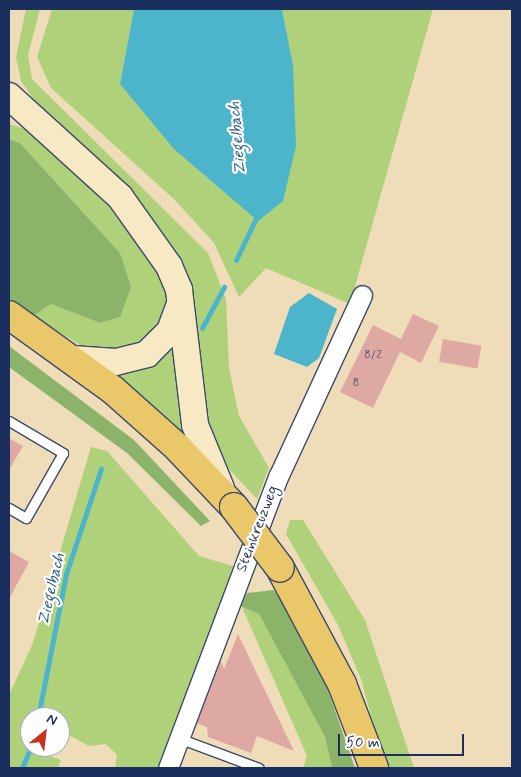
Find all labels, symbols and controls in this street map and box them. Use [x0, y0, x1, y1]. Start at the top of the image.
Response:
water label: Ziegelbach [225, 101, 251, 175]
house number: 8/2 [364, 349, 382, 363]
house number: 8 [353, 377, 359, 391]
street label: Steinkreuzweg [233, 483, 283, 575]
water label: Ziegelbach [34, 551, 70, 627]
north arrow [20, 707, 70, 757]
text: N [43, 710, 60, 730]
scale bar [341, 724, 467, 756]
text: 50 m [346, 733, 380, 753]

